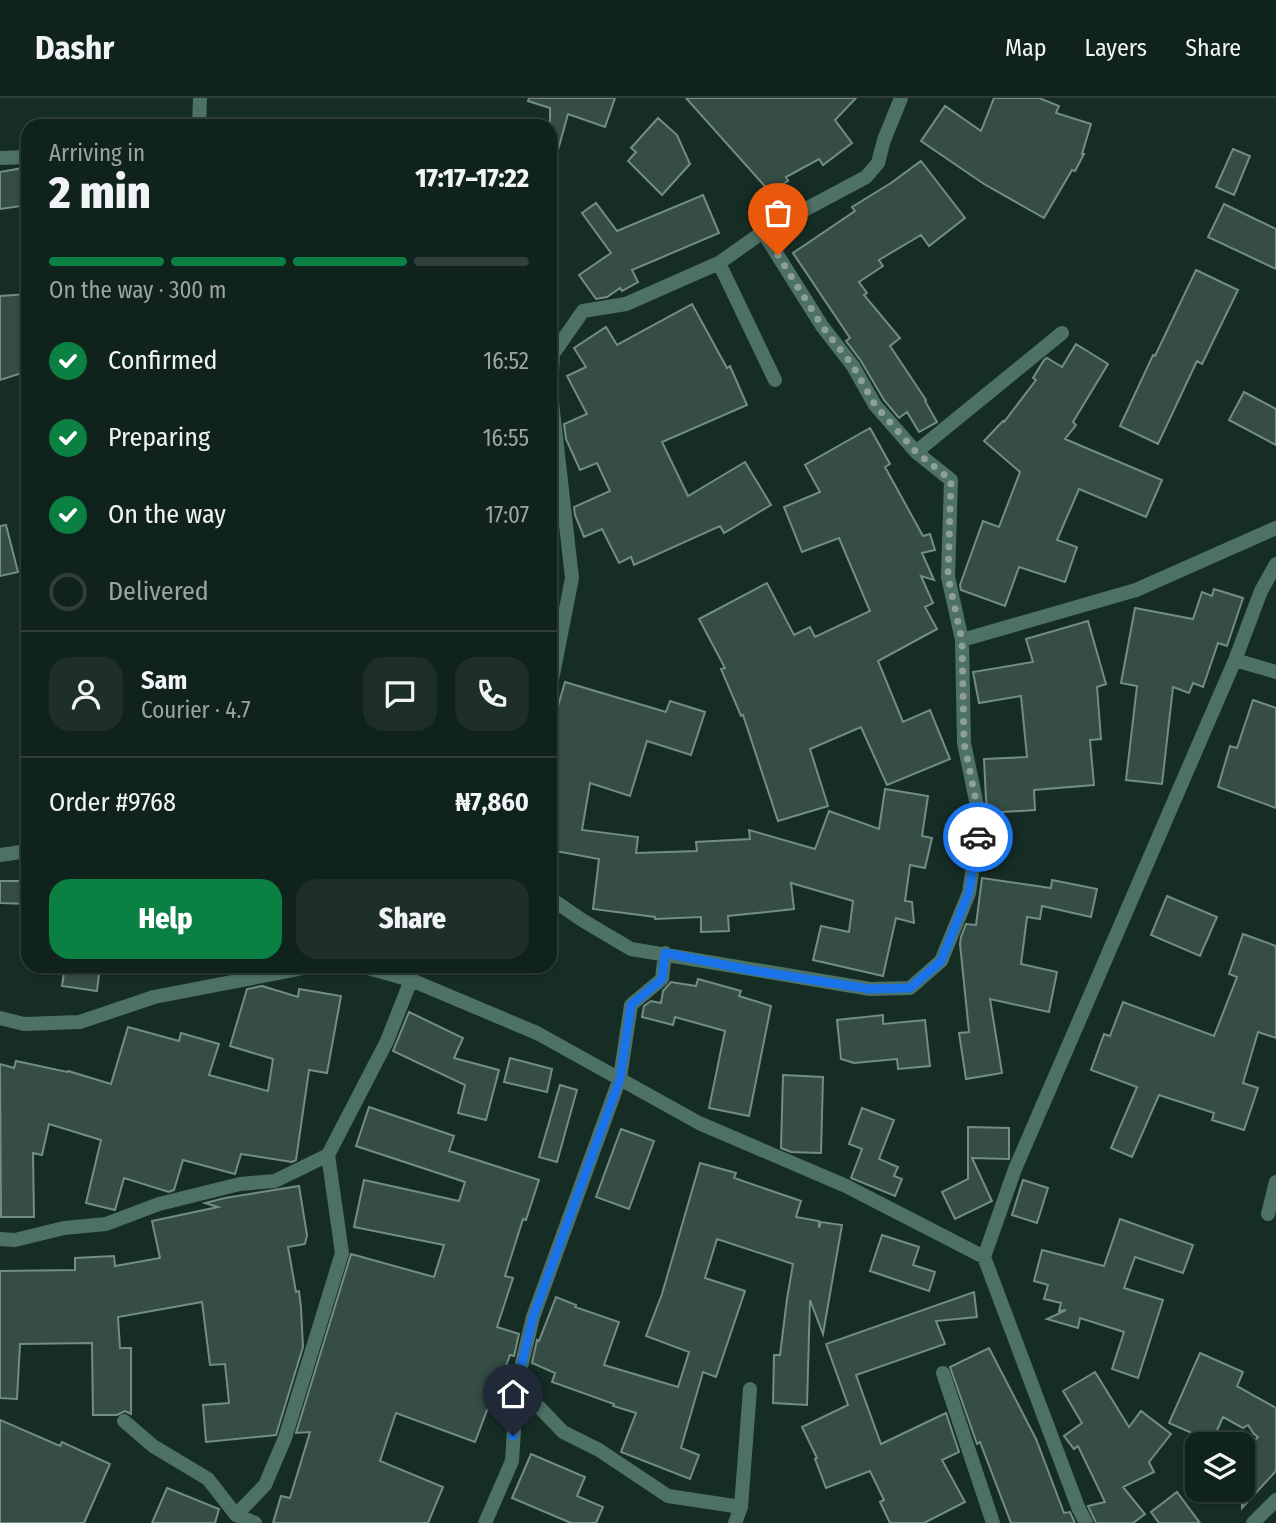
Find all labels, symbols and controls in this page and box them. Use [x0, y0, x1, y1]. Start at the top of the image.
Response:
text: Dashr [35, 28, 114, 68]
text: Map [1005, 34, 1047, 62]
text: Layers [1085, 34, 1147, 62]
text: Share [1185, 34, 1241, 62]
text: Arriving in [49, 139, 145, 167]
text: 17:17–17:22 [415, 163, 529, 194]
text: 2 min [49, 165, 151, 220]
pin [748, 183, 808, 255]
icon: bag [759, 194, 797, 232]
text: On the way · 300 m [49, 276, 226, 304]
icon: check [49, 342, 87, 380]
text: Confirmed [108, 345, 218, 376]
text: 16:52 [483, 347, 529, 375]
icon: check [49, 419, 87, 457]
text: Preparing [108, 422, 210, 453]
text: 16:55 [483, 424, 529, 452]
icon: check [49, 496, 87, 534]
text: On the way [108, 499, 226, 530]
text: 17:07 [485, 501, 529, 529]
text: Delivered [108, 576, 209, 607]
button: person [49, 657, 123, 731]
button: chat [363, 657, 437, 731]
button: phone [455, 657, 529, 731]
text: Sam [141, 665, 187, 696]
text: Courier · 4.7 [141, 696, 251, 724]
text: Order #9768 [49, 787, 176, 818]
text: ₦7,860 [455, 787, 529, 818]
courier [943, 802, 1013, 872]
icon: car [959, 818, 997, 856]
button: Help [49, 879, 282, 959]
button: Share [296, 879, 529, 959]
pin [483, 1364, 543, 1436]
icon: home [494, 1375, 532, 1413]
map controls [1185, 1432, 1255, 1502]
button: layers [1185, 1432, 1255, 1502]

